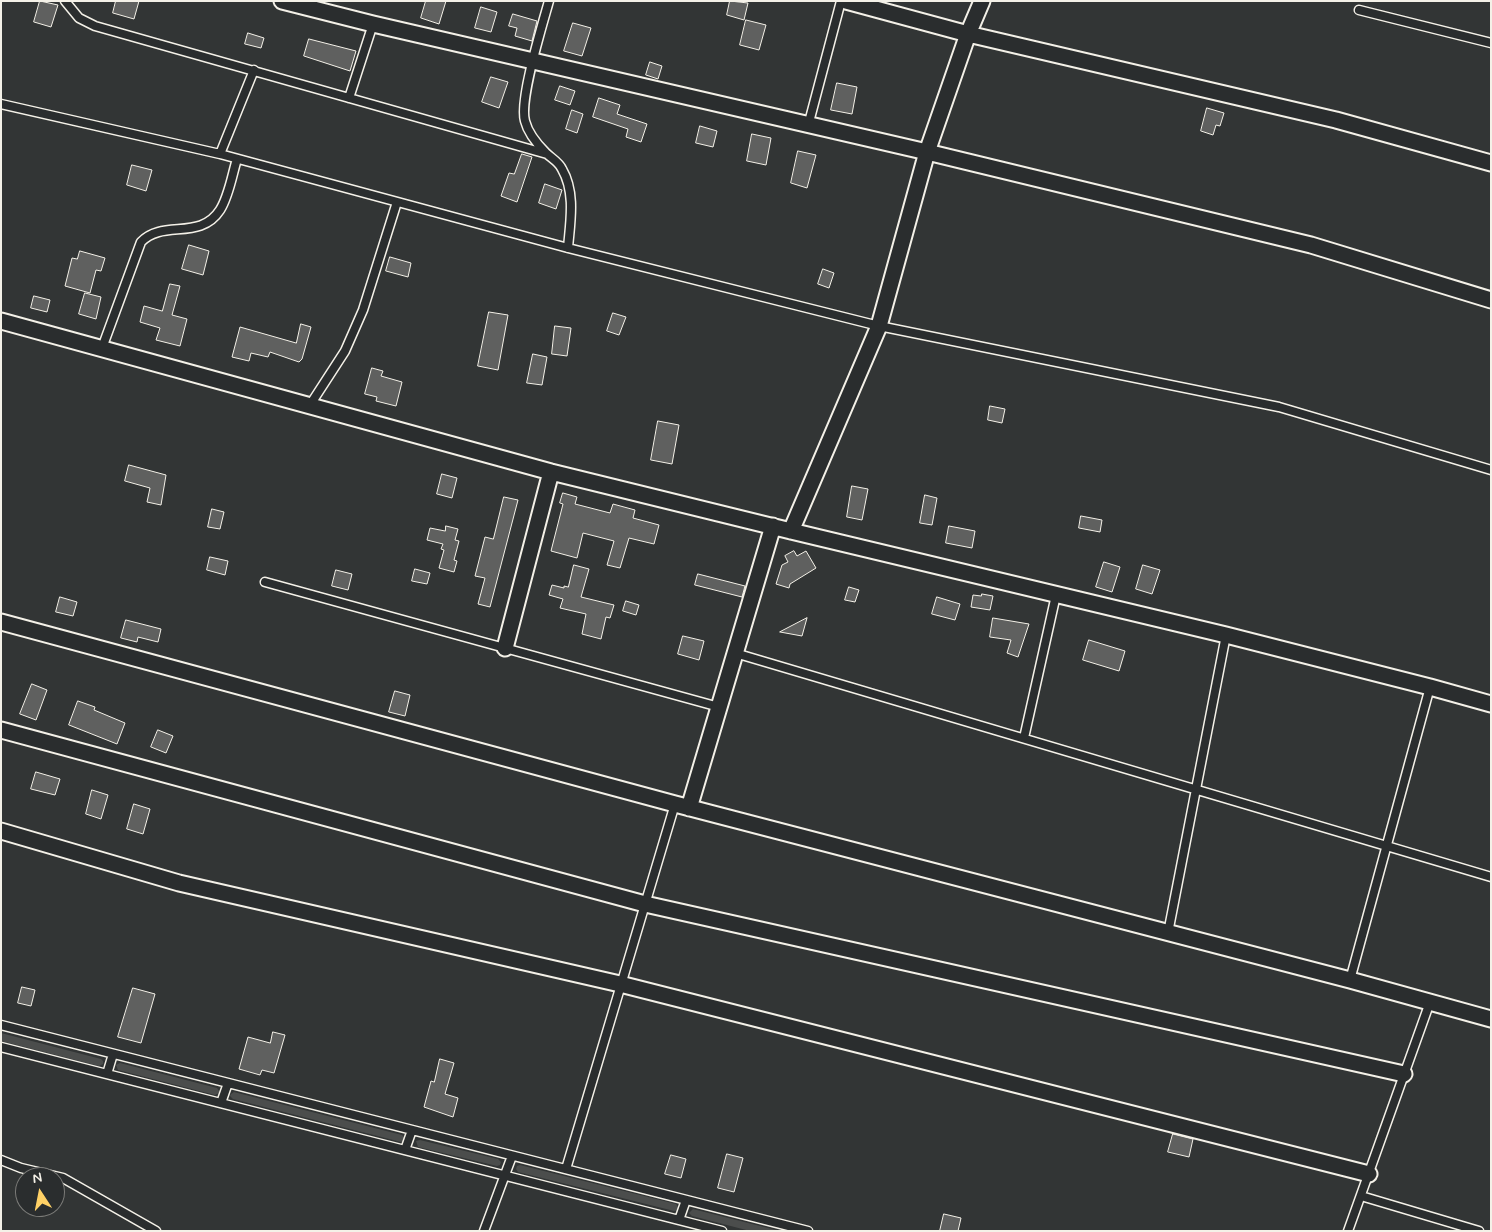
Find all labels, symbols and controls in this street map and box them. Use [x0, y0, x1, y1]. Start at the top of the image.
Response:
north arrow [15, 1167, 65, 1217]
text: N [31, 1169, 44, 1188]

